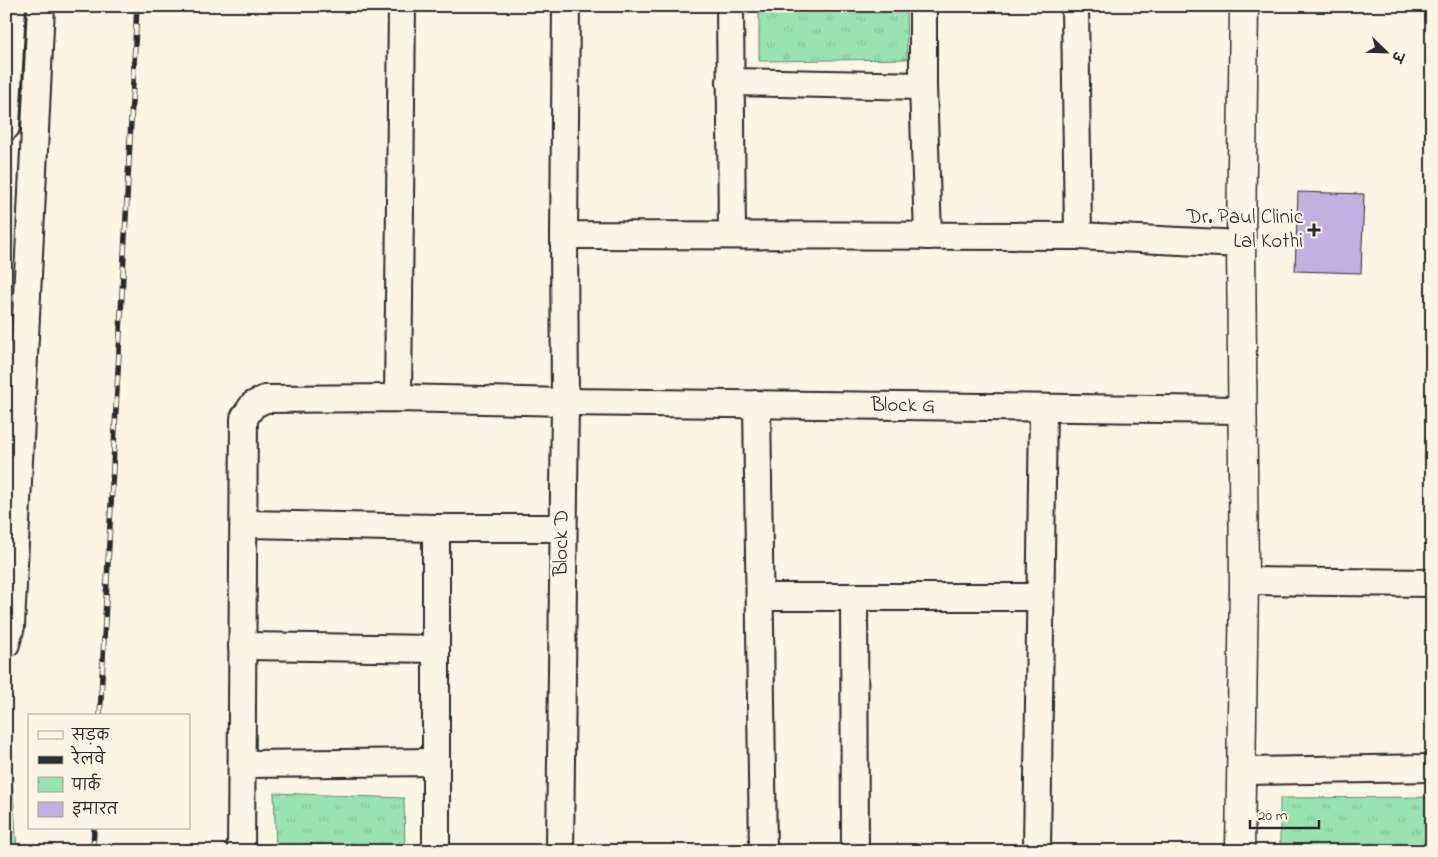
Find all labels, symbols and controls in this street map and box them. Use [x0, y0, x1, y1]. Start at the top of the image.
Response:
north arrow [1360, 28, 1410, 78]
text: उ [1384, 46, 1409, 66]
place label: Dr. Paul Clinic Lal Kothi [1185, 203, 1304, 257]
marker: Dr. Paul Clinic Lal Kothi [1307, 223, 1321, 237]
street label: Block G [870, 390, 935, 422]
street label: Block D [546, 509, 578, 578]
legend [28, 714, 190, 830]
text: सड़क [71, 725, 110, 747]
text: रेलवे [70, 745, 106, 771]
text: पार्क [71, 773, 102, 797]
scale bar [1250, 797, 1319, 829]
text: इमारत [72, 799, 119, 821]
text: 20 m [1258, 805, 1288, 827]

